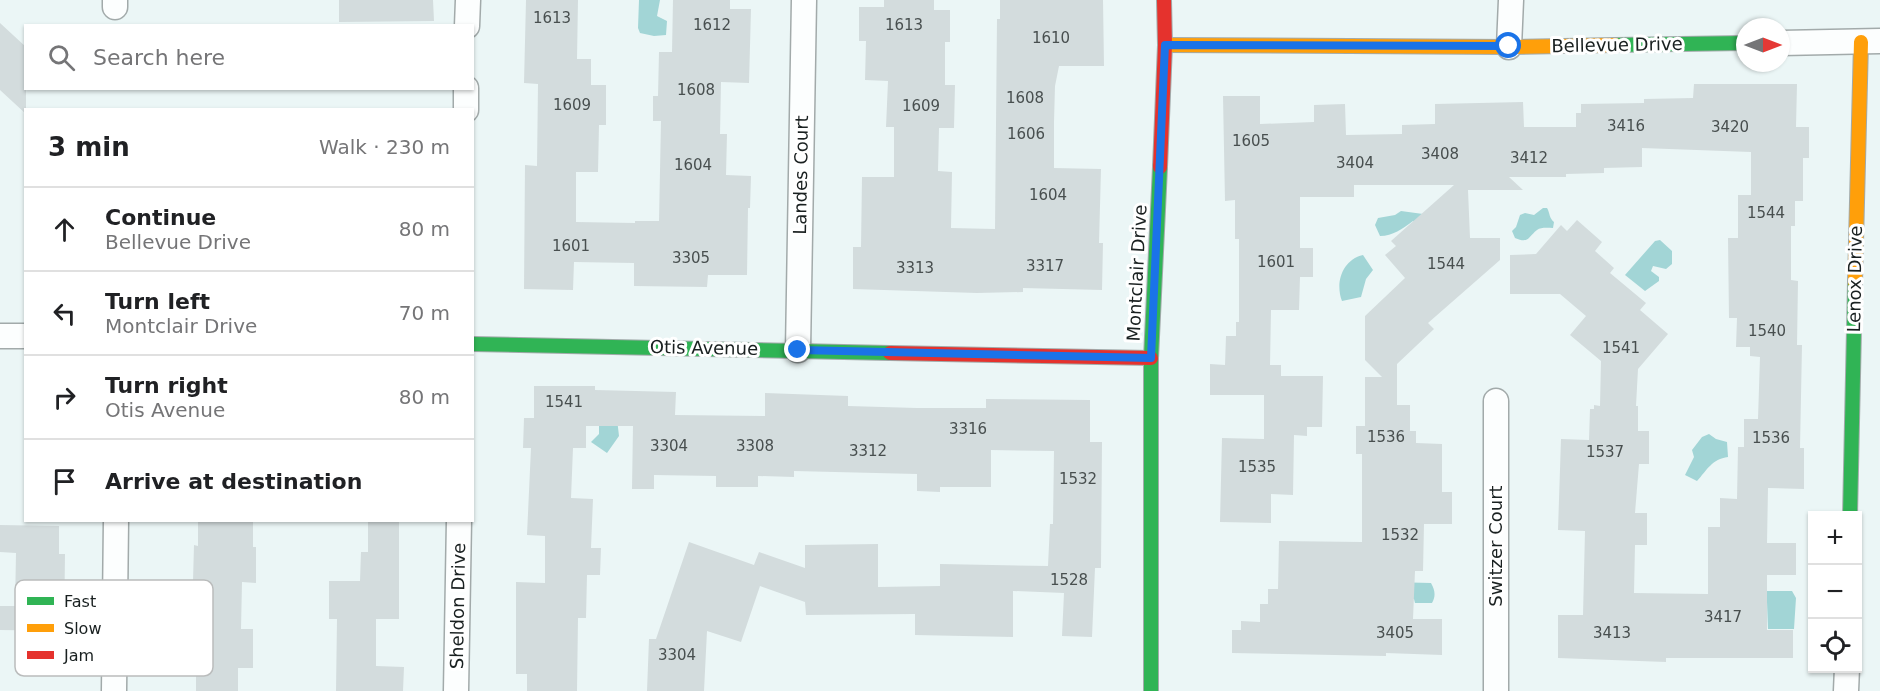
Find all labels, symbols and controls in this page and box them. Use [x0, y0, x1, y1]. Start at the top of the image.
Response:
house number: 1613 [533, 9, 571, 27]
house number: 1612 [693, 16, 731, 34]
house number: 1613 [885, 16, 923, 34]
north arrow [1736, 18, 1790, 72]
search box [24, 24, 474, 90]
house number: 1610 [1032, 29, 1070, 47]
route start [1495, 32, 1521, 58]
street label: Bellevue Drive [1551, 33, 1683, 56]
icon: search [45, 41, 78, 74]
text: Search here [93, 45, 225, 70]
house number: 1608 [677, 81, 715, 99]
house number: 1608 [1006, 89, 1044, 107]
house number: 1609 [553, 96, 591, 114]
house number: 1609 [902, 97, 940, 115]
street label: Landes Court [789, 115, 812, 235]
house number: 3416 [1607, 117, 1645, 135]
house number: 3420 [1711, 118, 1749, 136]
house number: 1606 [1007, 125, 1045, 143]
text: 3 min [48, 132, 130, 162]
house number: 1605 [1232, 132, 1270, 150]
text: Walk · 230 m [319, 135, 450, 159]
house number: 3408 [1421, 145, 1459, 163]
house number: 3412 [1510, 149, 1548, 167]
house number: 3404 [1336, 154, 1374, 172]
house number: 1604 [674, 156, 712, 174]
house number: 1604 [1029, 186, 1067, 204]
street label: Montclair Drive [1122, 204, 1151, 342]
house number: 1544 [1747, 204, 1785, 222]
text: Continue [105, 205, 216, 230]
icon: ahead [48, 213, 81, 246]
text: 80 m [399, 217, 450, 241]
street label: Lenox Drive [1843, 225, 1866, 333]
text: Bellevue Drive [105, 230, 251, 254]
house number: 1601 [552, 237, 590, 255]
house number: 3305 [672, 249, 710, 267]
house number: 1601 [1257, 253, 1295, 271]
house number: 1544 [1427, 255, 1465, 273]
house number: 3317 [1026, 257, 1064, 275]
house number: 3313 [896, 259, 934, 277]
text: Turn left [105, 289, 210, 314]
icon: left [48, 297, 81, 330]
text: 70 m [399, 301, 450, 325]
text: Montclair Drive [105, 314, 257, 338]
house number: 1540 [1748, 322, 1786, 340]
street label: Otis Avenue [650, 336, 758, 359]
route end [784, 336, 810, 362]
house number: 1541 [1602, 339, 1640, 357]
text: Turn right [105, 373, 228, 398]
icon: right [48, 381, 81, 414]
text: 80 m [399, 385, 450, 409]
house number: 1541 [545, 393, 583, 411]
text: Otis Avenue [105, 398, 225, 422]
house number: 3316 [949, 420, 987, 438]
house number: 1536 [1367, 428, 1405, 446]
house number: 1536 [1752, 429, 1790, 447]
house number: 3304 [650, 437, 688, 455]
house number: 3308 [736, 437, 774, 455]
house number: 3312 [849, 442, 887, 460]
house number: 1537 [1586, 443, 1624, 461]
house number: 1535 [1238, 458, 1276, 476]
icon: arrive [48, 465, 81, 498]
text: Arrive at destination [105, 469, 362, 494]
house number: 1532 [1059, 470, 1097, 488]
street label: Switzer Court [1485, 485, 1506, 607]
map controls [1808, 511, 1862, 673]
button: + [1808, 511, 1862, 565]
house number: 1532 [1381, 526, 1419, 544]
street label: Sheldon Drive [446, 543, 469, 669]
button: − [1808, 565, 1862, 619]
house number: 1528 [1050, 571, 1088, 589]
legend [15, 580, 213, 676]
text: Fast [64, 592, 96, 611]
house number: 3417 [1704, 608, 1742, 626]
text: Slow [64, 619, 101, 638]
button: locate [1808, 619, 1862, 673]
house number: 3405 [1376, 624, 1414, 642]
house number: 3413 [1593, 624, 1631, 642]
text: Jam [63, 646, 94, 665]
house number: 3304 [658, 646, 696, 664]

